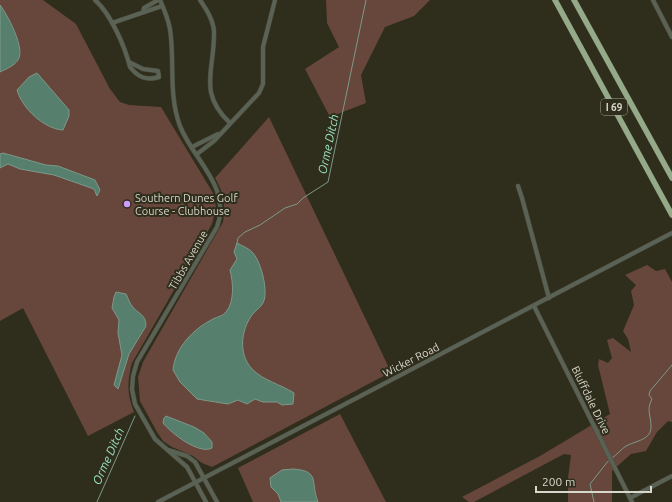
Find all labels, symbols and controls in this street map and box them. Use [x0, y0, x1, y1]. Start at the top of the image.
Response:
road number: I 69 [601, 99, 627, 115]
water label: Orme Ditch [315, 113, 341, 175]
place label: Southern Dunes Golf Course - Clubhouse [135, 192, 238, 217]
marker: Southern Dunes Golf Course - Clubhouse [122, 199, 132, 209]
street label: Tibbs Avenue [166, 228, 210, 292]
street label: Wicker Road [381, 341, 441, 379]
street label: Bluffdale Drive [569, 364, 613, 436]
water label: Orme Ditch [90, 426, 126, 486]
scale bar [536, 468, 651, 494]
text: 200 m [542, 475, 575, 488]

